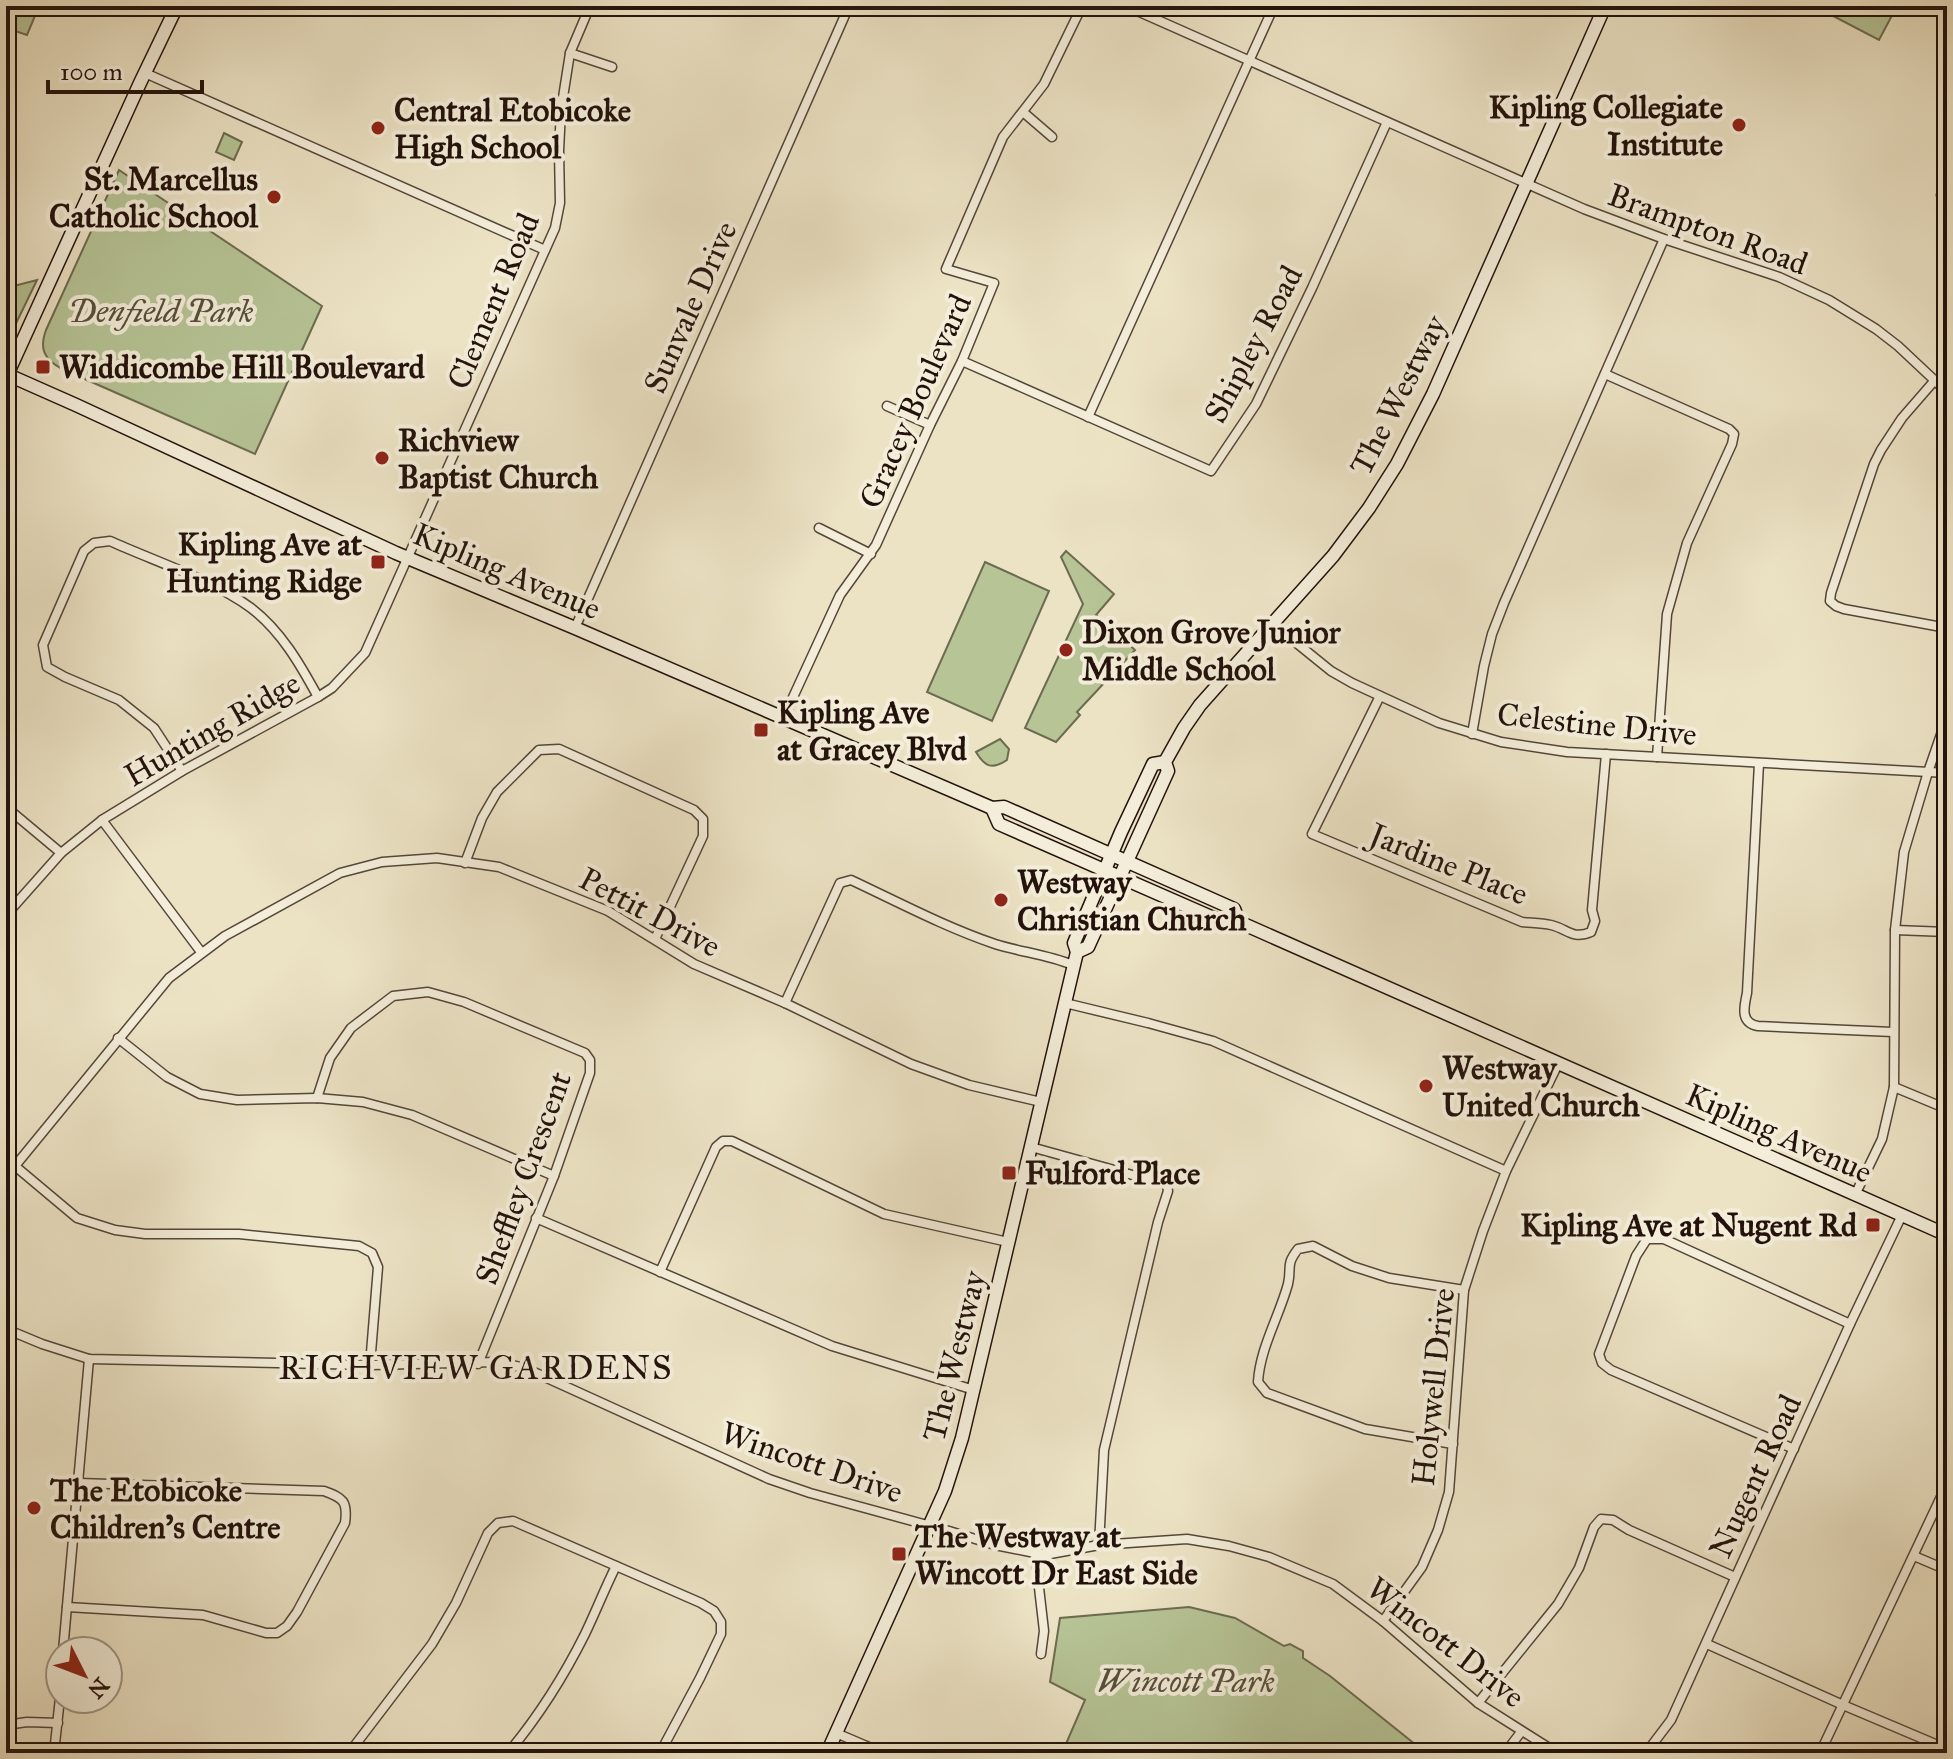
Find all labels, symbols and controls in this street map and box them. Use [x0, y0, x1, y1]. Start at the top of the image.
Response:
scale bar [48, 44, 202, 94]
text: 100 m [60, 57, 123, 87]
place label: Kipling Collegiate Institute [1489, 88, 1723, 164]
place label: Central Etobicoke High School [394, 91, 631, 167]
marker: Kipling Collegiate Institute [1730, 116, 1748, 134]
marker: Central Etobicoke High School [369, 119, 387, 137]
place label: St. Marcellus Catholic School [49, 160, 259, 236]
street label: Brampton Road [1603, 175, 1813, 284]
marker: St. Marcellus Catholic School [265, 188, 283, 206]
street label: Clement Road [439, 207, 548, 395]
street label: Sunvale Drive [635, 215, 746, 399]
street label: Shipley Road [1196, 259, 1311, 430]
street label: Gracey Boulevard [851, 288, 980, 514]
park label: Denfield Park [69, 292, 253, 331]
street label: The Westway [1342, 308, 1456, 482]
place label: Widdicombe Hill Boulevard [59, 348, 426, 387]
marker: Widdicombe Hill Boulevard [34, 358, 52, 376]
place label: Richview Baptist Church [398, 421, 599, 497]
marker: Richview Baptist Church [373, 449, 391, 467]
street label: Kipling Avenue [407, 514, 606, 628]
place label: Kipling Ave at Hunting Ridge [166, 525, 363, 601]
marker: Kipling Ave at Hunting Ridge [369, 553, 387, 571]
place label: Dixon Grove Junior Middle School [1082, 613, 1342, 689]
marker: Dixon Grove Junior Middle School [1057, 641, 1075, 659]
street label: Hunting Ridge [117, 663, 307, 795]
place label: Kipling Ave at Gracey Blvd [777, 693, 968, 769]
street label: Celestine Drive [1495, 695, 1699, 754]
marker: Kipling Ave at Gracey Blvd [752, 721, 770, 739]
street label: Jardine Place [1361, 814, 1534, 914]
street label: Pettit Drive [572, 859, 727, 966]
place label: Westway Christian Church [1017, 863, 1247, 939]
marker: Westway Christian Church [992, 891, 1010, 909]
place label: Westway United Church [1442, 1049, 1640, 1125]
street label: Sheffley Crescent [467, 1066, 580, 1290]
street label: Kipling Avenue [1680, 1075, 1878, 1192]
marker: Westway United Church [1417, 1077, 1435, 1095]
place label: Fulford Place [1025, 1154, 1200, 1193]
marker: Fulford Place [1000, 1164, 1018, 1182]
place label: Kipling Ave at Nugent Rd [1520, 1206, 1858, 1245]
marker: Kipling Ave at Nugent Rd [1864, 1216, 1882, 1234]
street label: The Westway [914, 1266, 995, 1445]
street label: Holywell Drive [1404, 1286, 1463, 1488]
district label: RICHVIEW GARDENS [279, 1347, 674, 1388]
street label: Nugent Road [1701, 1388, 1810, 1564]
street label: Wincott Drive [716, 1413, 908, 1512]
place label: The Etobicoke Children's Centre [50, 1471, 280, 1547]
marker: The Etobicoke Children's Centre [25, 1499, 43, 1517]
place label: The Westway at Wincott Dr East Side [915, 1517, 1198, 1593]
marker: The Westway at Wincott Dr East Side [890, 1545, 908, 1563]
street label: Wincott Drive [1359, 1569, 1533, 1716]
north arrow [44, 1635, 124, 1715]
park label: Wincott Park [1097, 1662, 1275, 1701]
text: N [82, 1672, 115, 1704]

